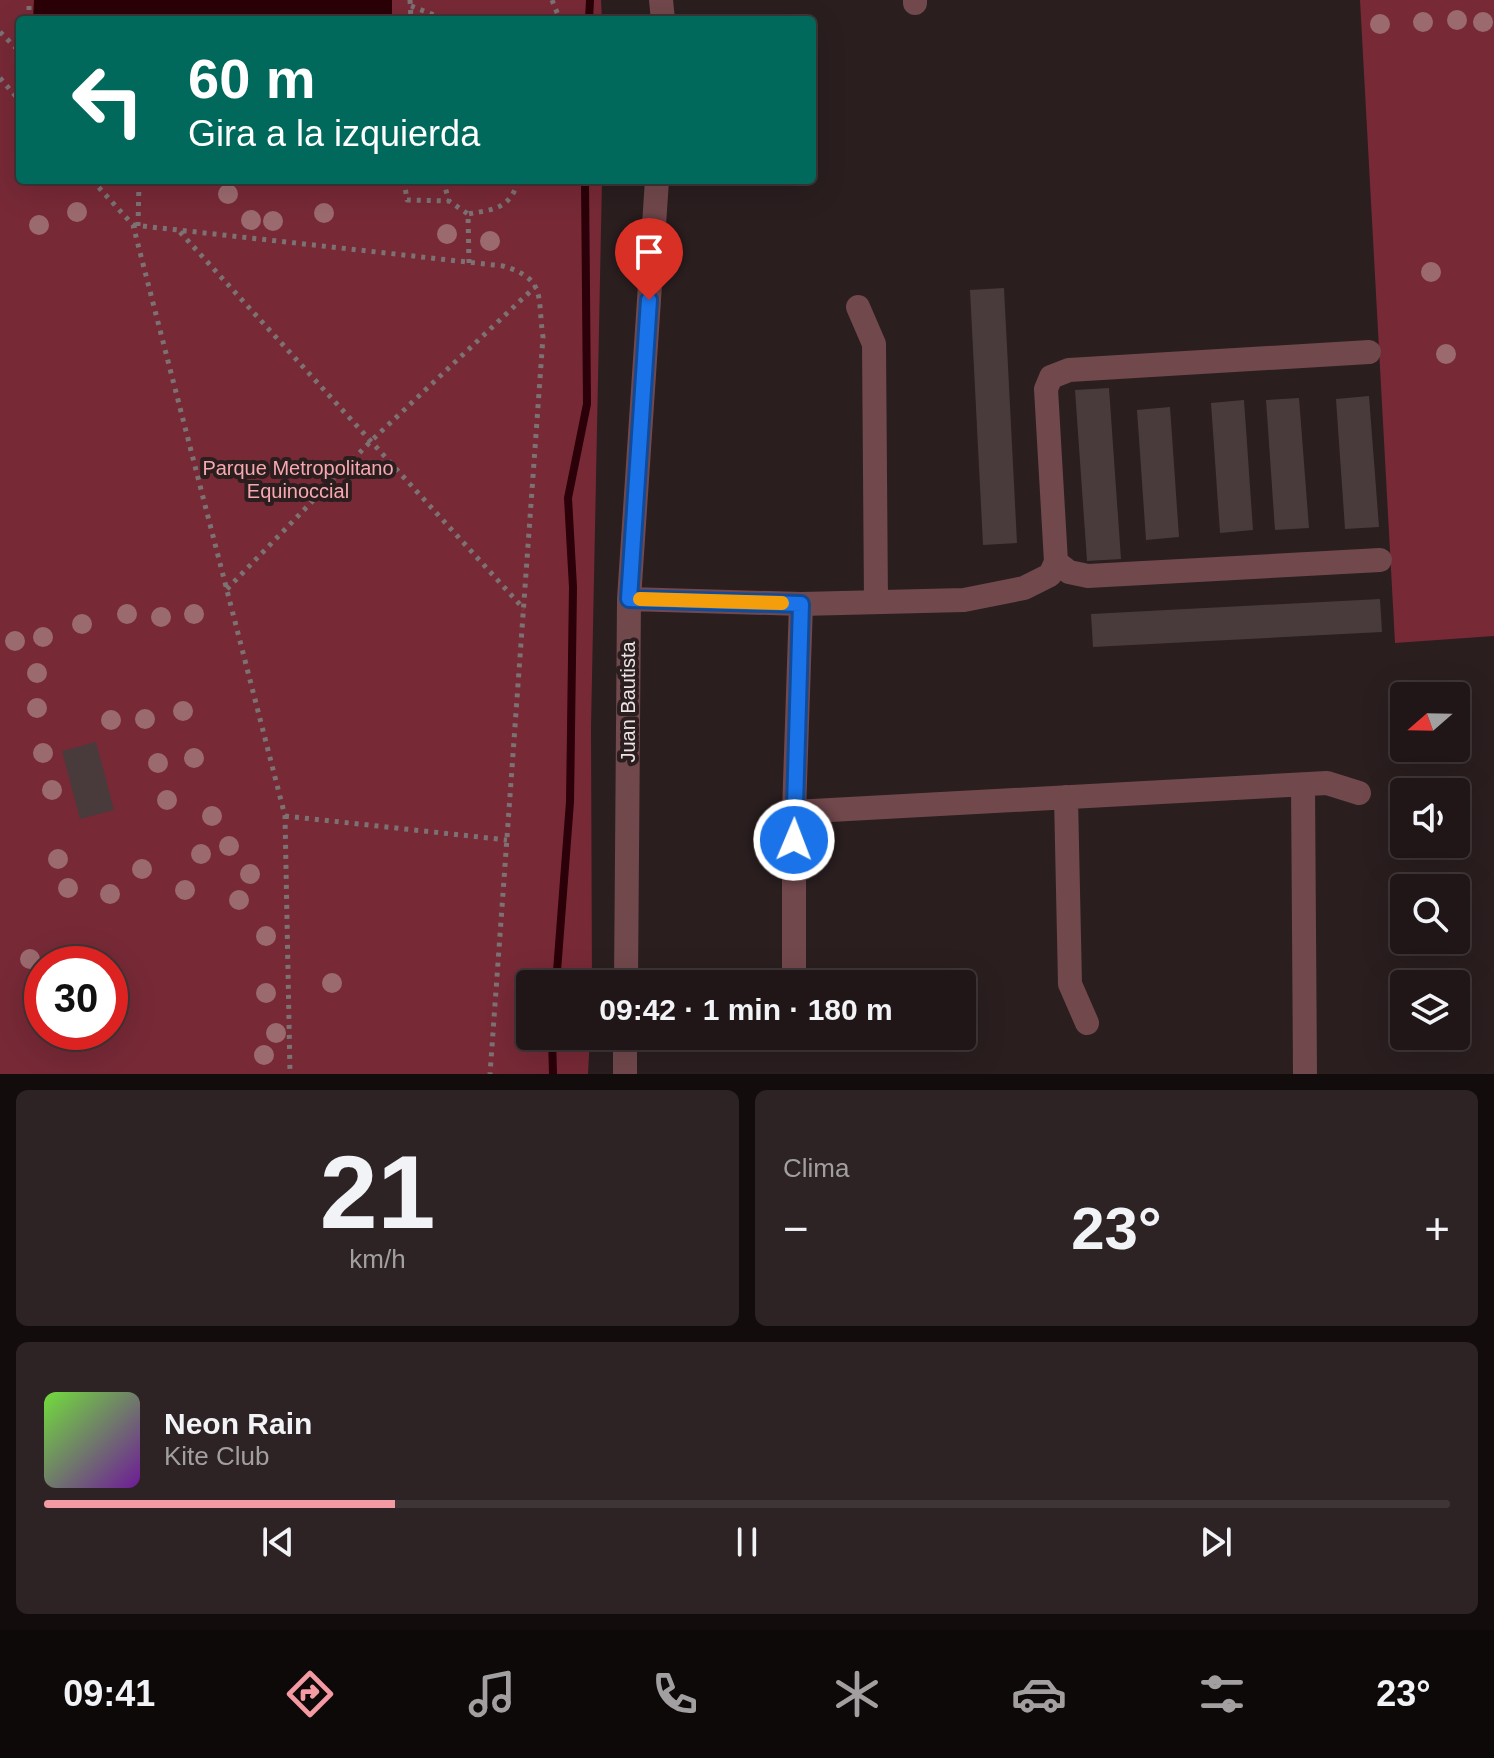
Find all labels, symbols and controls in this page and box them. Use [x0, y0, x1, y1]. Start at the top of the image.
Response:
text: 60 m [188, 47, 316, 110]
icon: left [56, 48, 160, 152]
text: Gira a la izquierda [188, 113, 480, 154]
pin [615, 218, 683, 300]
icon: arrive [627, 230, 671, 274]
park label: Parque Metropolitano Equinoccial [202, 457, 394, 502]
street label: Juan Bautista [617, 641, 639, 763]
north arrow [1390, 682, 1470, 762]
map controls [1390, 682, 1470, 1050]
button: sound [1390, 778, 1470, 858]
position arrow [752, 798, 836, 882]
button: search [1390, 874, 1470, 954]
speed limit sign: 30 [24, 946, 128, 1050]
button: layers [1390, 970, 1470, 1050]
text: 09:42 · 1 min · 180 m [599, 993, 893, 1026]
text: 21 [320, 1134, 435, 1250]
text: Clima [783, 1153, 849, 1183]
text: 23° [1071, 1195, 1162, 1262]
text: − [783, 1204, 809, 1253]
text: + [1424, 1204, 1450, 1253]
text: km/h [349, 1244, 406, 1274]
text: Neon Rain [164, 1407, 312, 1440]
text: Kite Club [164, 1441, 270, 1471]
icon: previous [256, 1520, 300, 1564]
icon: pause [725, 1520, 769, 1564]
icon: next [1194, 1520, 1238, 1564]
icon: directions [282, 1666, 338, 1722]
icon: music [464, 1666, 520, 1722]
icon: phone [647, 1666, 703, 1722]
icon: climate [829, 1666, 885, 1722]
icon: car [1011, 1666, 1067, 1722]
icon: filters [1194, 1666, 1250, 1722]
text: 09:41 [63, 1673, 155, 1714]
text: 23° [1376, 1673, 1431, 1714]

